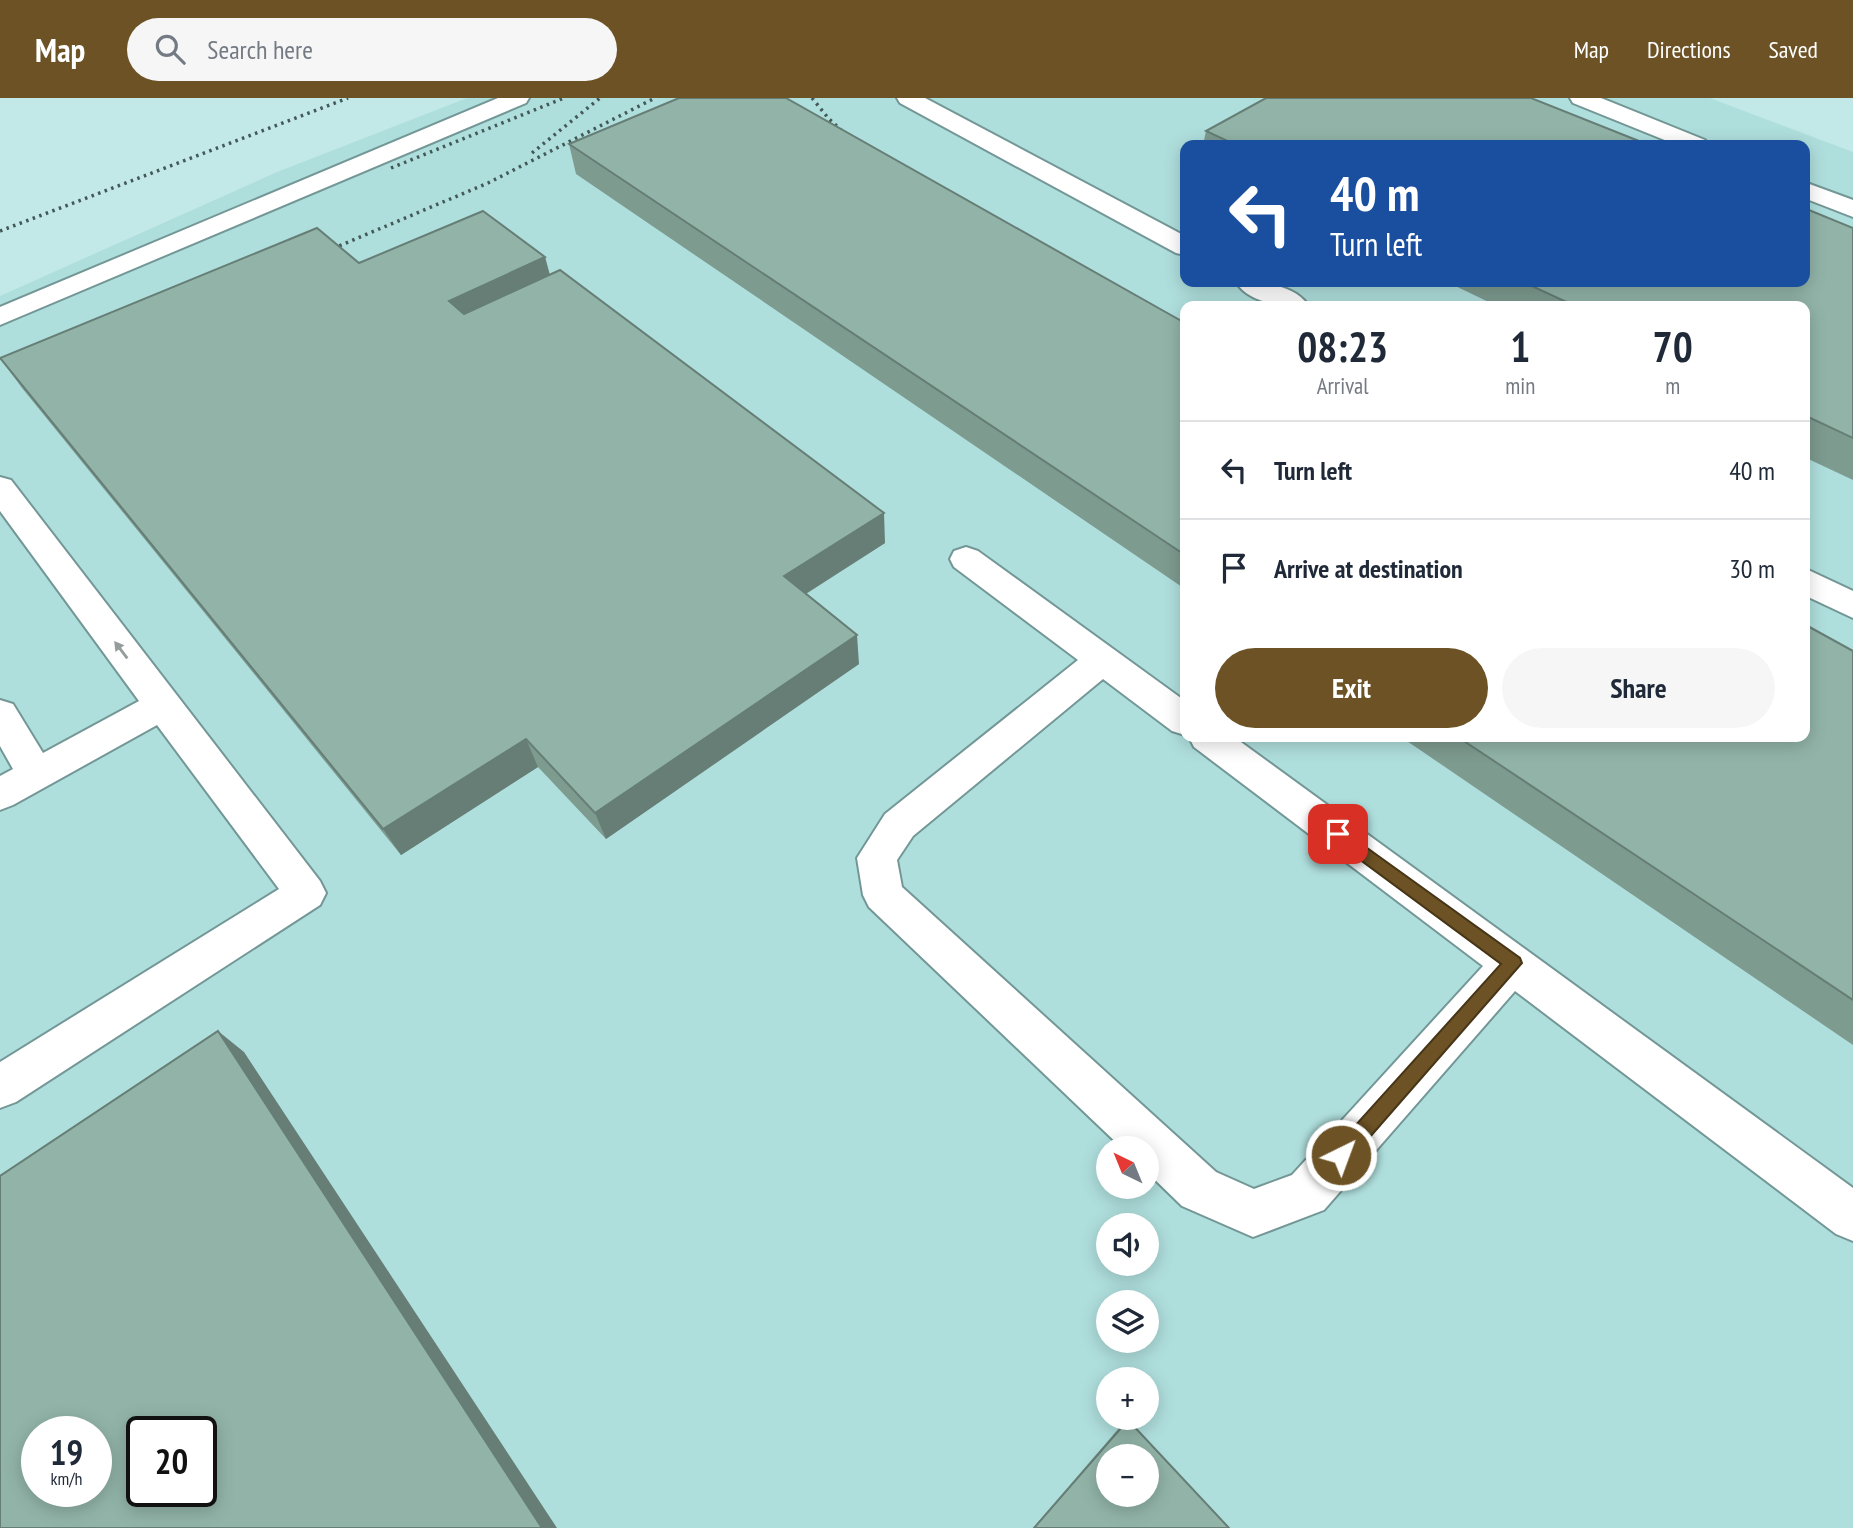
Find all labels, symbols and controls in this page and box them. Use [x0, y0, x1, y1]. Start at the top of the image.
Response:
search box [127, 18, 617, 81]
text: Map [35, 28, 85, 71]
icon: search [151, 30, 189, 68]
text: Search here [207, 33, 313, 66]
text: Map [1574, 34, 1609, 65]
text: Directions [1647, 34, 1731, 65]
text: Saved [1769, 34, 1818, 65]
text: 40 m [1330, 161, 1419, 225]
icon: left [1215, 168, 1306, 259]
text: Turn left [1330, 223, 1422, 265]
text: 08:23 [1297, 319, 1388, 374]
text: 1 [1510, 319, 1530, 374]
text: 70 [1653, 319, 1693, 374]
text: Arrival [1317, 371, 1369, 400]
text: min [1505, 371, 1535, 400]
text: m [1665, 371, 1680, 400]
icon: left [1215, 451, 1253, 489]
text: Turn left [1274, 454, 1352, 487]
text: 40 m [1729, 454, 1775, 487]
icon: arrive [1215, 549, 1253, 587]
text: Arrive at destination [1274, 552, 1463, 585]
text: 30 m [1729, 552, 1775, 585]
one-way arrow [114, 641, 128, 659]
button: Exit [1215, 648, 1488, 728]
button: Share [1502, 648, 1775, 728]
pin [1308, 804, 1368, 864]
icon: arrive [1319, 815, 1357, 853]
position arrow [1304, 1118, 1378, 1192]
north arrow [1096, 1136, 1158, 1199]
map controls [1096, 1136, 1159, 1507]
button: sound [1096, 1213, 1159, 1276]
button: layers [1096, 1290, 1159, 1353]
button: + [1096, 1367, 1159, 1430]
speed limit sign: 20 [126, 1416, 217, 1507]
text: 19 [50, 1429, 83, 1475]
button: − [1096, 1444, 1159, 1507]
text: km/h [51, 1467, 82, 1490]

